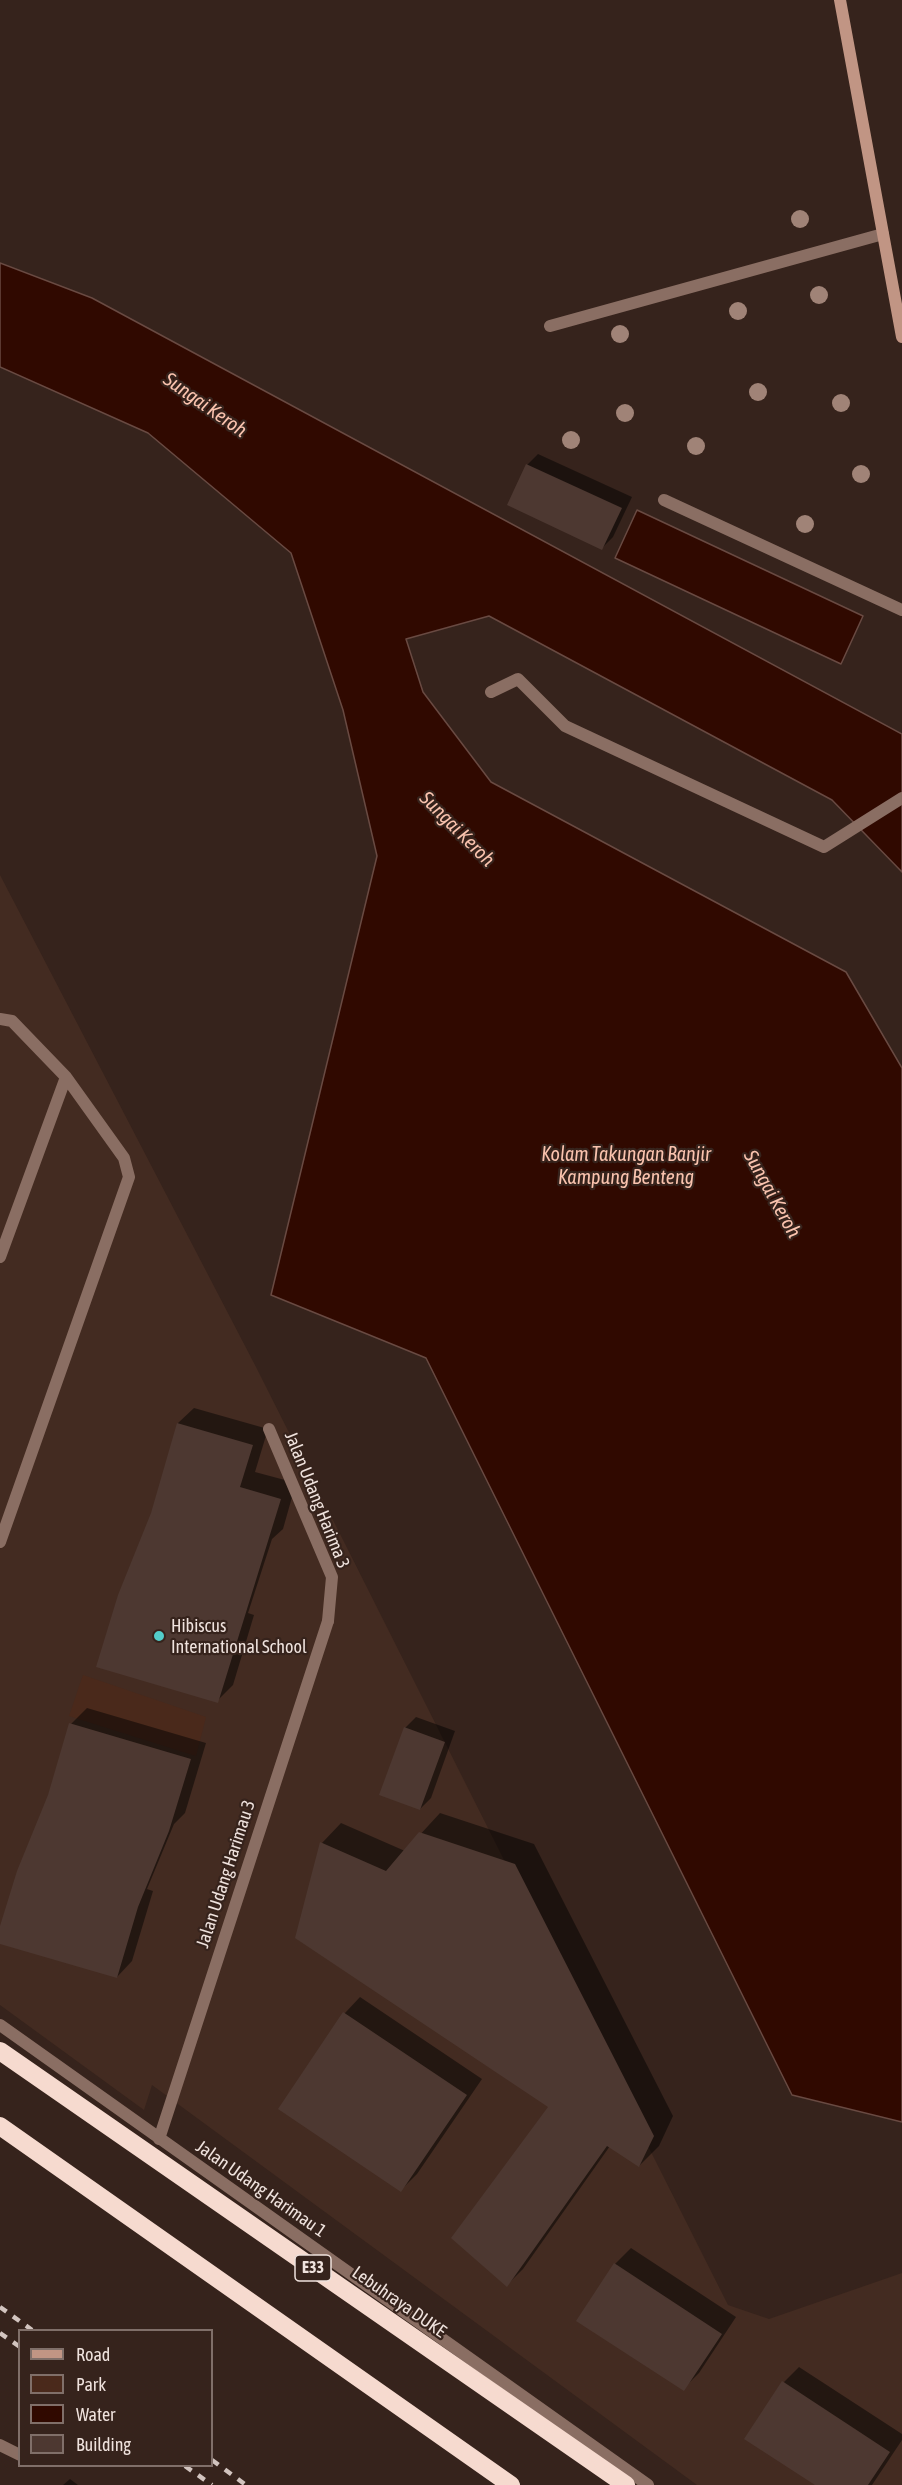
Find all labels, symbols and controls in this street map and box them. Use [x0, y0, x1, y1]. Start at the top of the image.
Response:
water label: Sungai Keroh [159, 368, 251, 442]
water label: Sungai Keroh [414, 786, 500, 872]
water label: Kolam Takungan Banjir Kampung Benteng [541, 1143, 711, 1190]
water label: Sungai Keroh [738, 1146, 806, 1242]
street label: Jalan Udang Harima 3 [280, 1429, 354, 1571]
place label: Hibiscus International School [171, 1615, 307, 1658]
marker: Hibiscus International School [152, 1629, 166, 1643]
street label: Jalan Udang Harimau 3 [192, 1797, 260, 1951]
street label: Jalan Udang Harimau 1 [192, 2136, 330, 2242]
road number: E33 [295, 2255, 331, 2281]
street label: Lebuhraya DUKE [348, 2262, 450, 2342]
legend [18, 2329, 213, 2467]
text: Road [76, 2344, 110, 2365]
text: Park [76, 2374, 106, 2395]
text: Water [76, 2404, 115, 2425]
text: Building [76, 2434, 131, 2455]

